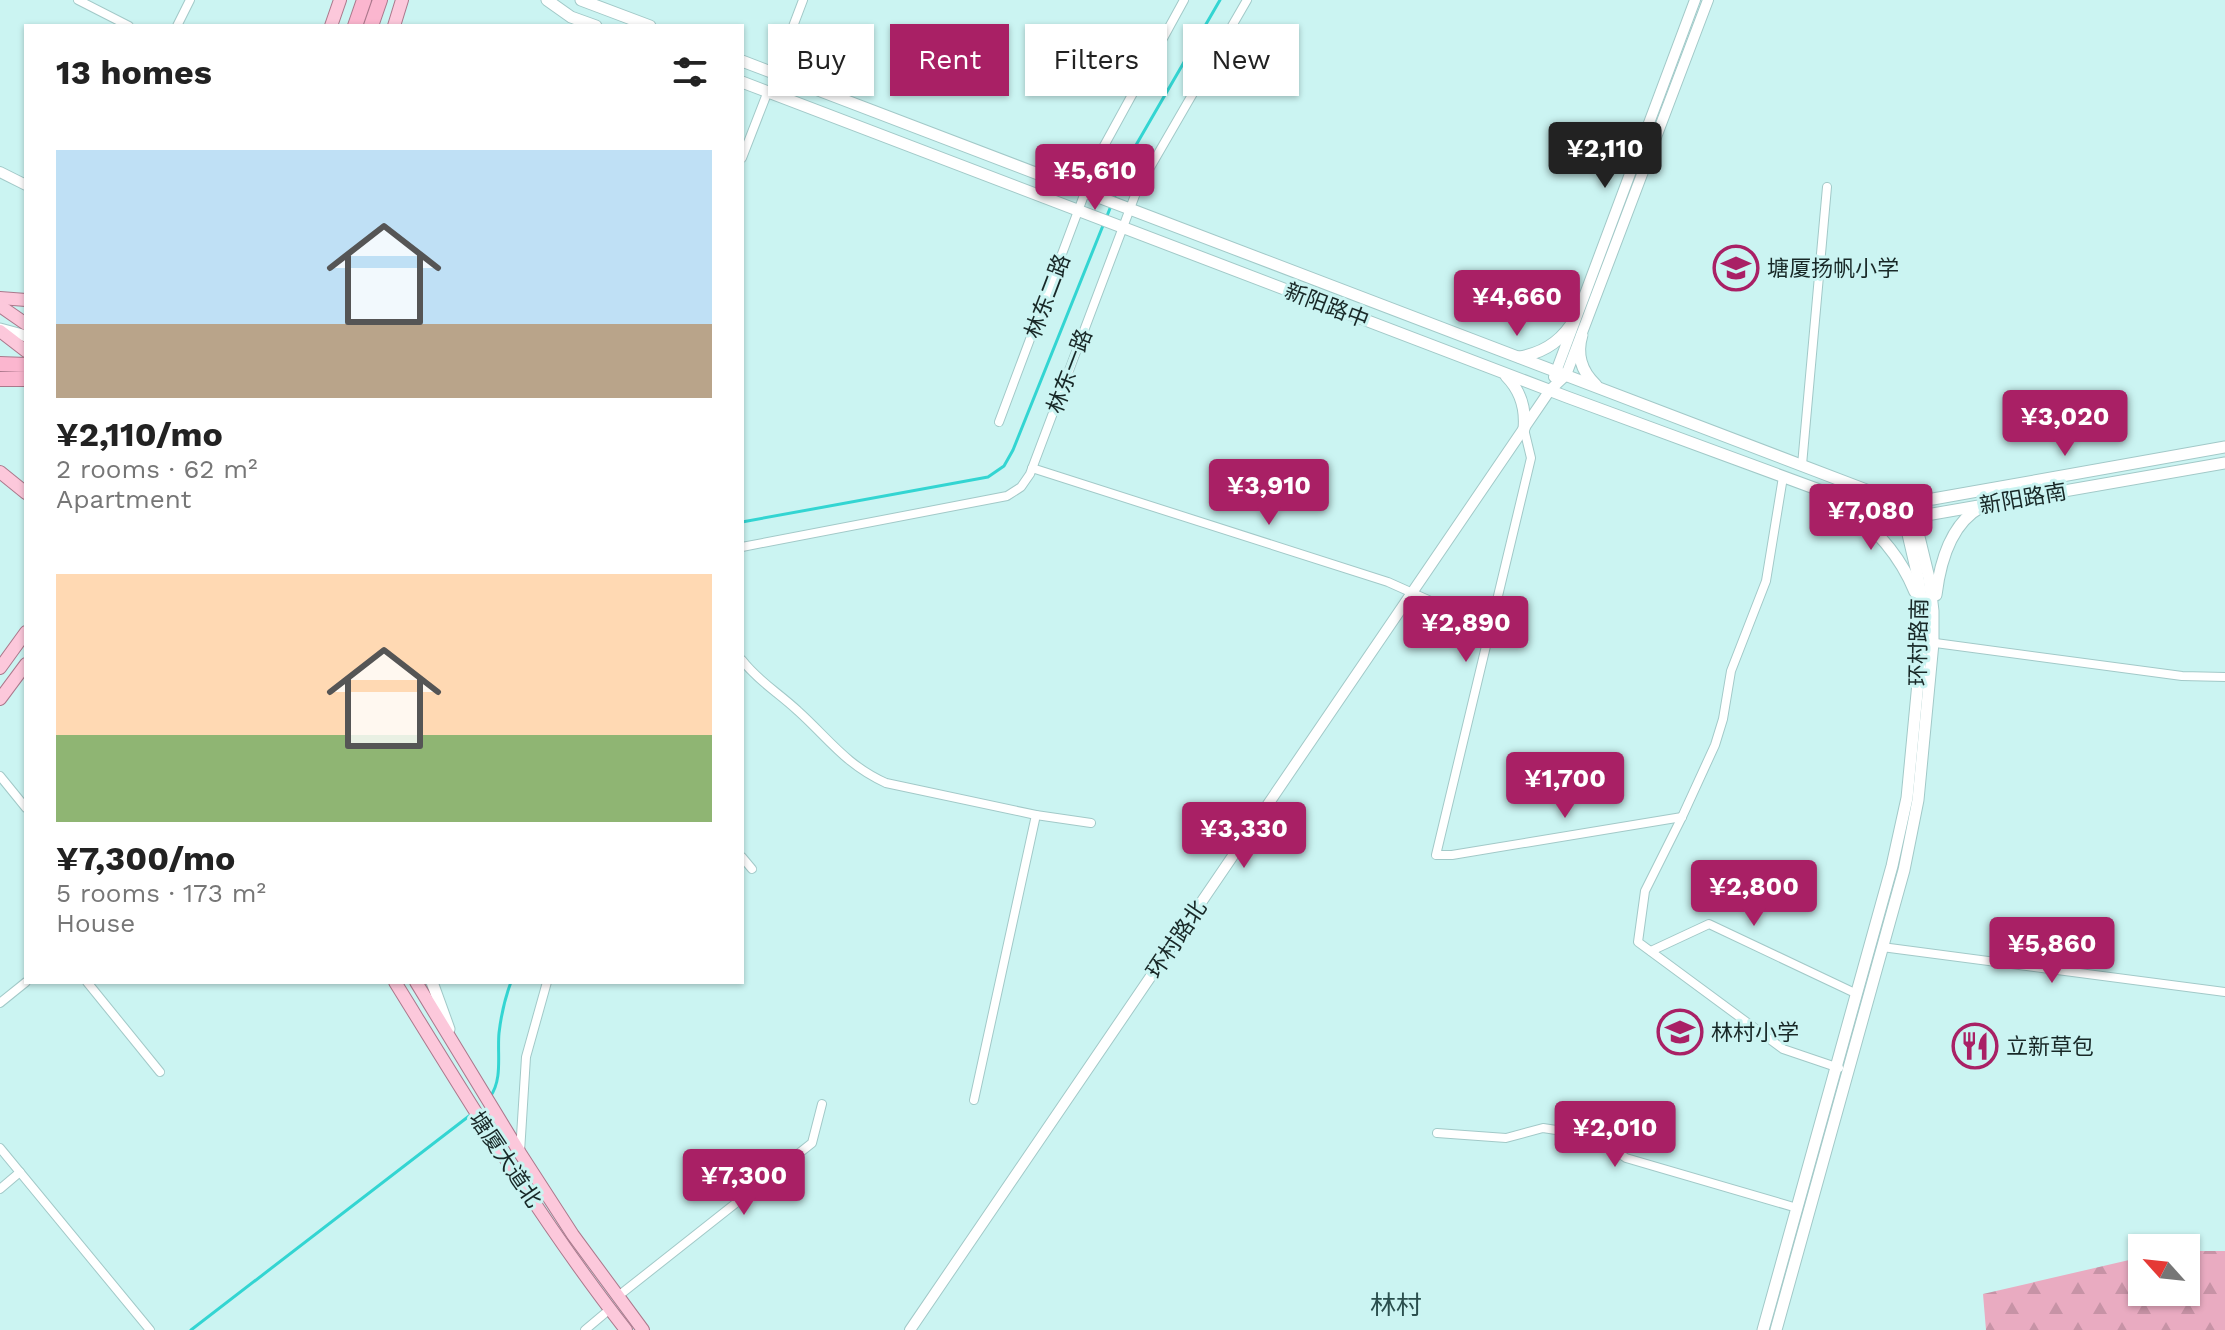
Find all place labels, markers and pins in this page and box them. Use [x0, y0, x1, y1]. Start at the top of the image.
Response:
pin: ¥2,110 [1540, 122, 1670, 190]
pin: ¥5,610 [1030, 144, 1160, 212]
school or university icon: 塘厦扬帆小学 [1712, 244, 1760, 292]
place label: 塘厦扬帆小学 [1767, 256, 1899, 281]
pin: ¥4,660 [1452, 270, 1582, 338]
pin: ¥3,020 [2000, 390, 2130, 458]
pin: ¥3,910 [1204, 459, 1334, 527]
pin: ¥7,080 [1806, 484, 1936, 552]
pin: ¥2,890 [1401, 596, 1531, 664]
pin: ¥1,700 [1500, 752, 1630, 820]
pin: ¥3,330 [1179, 802, 1309, 870]
pin: ¥2,800 [1689, 860, 1819, 928]
pin: ¥5,860 [1987, 917, 2117, 985]
school or university icon: 林村小学 [1656, 1008, 1704, 1056]
place label: 林村小学 [1711, 1020, 1799, 1045]
restaurant icon: 立新草包 [1951, 1022, 1999, 1070]
place label: 立新草包 [2006, 1034, 2094, 1059]
pin: ¥2,010 [1550, 1101, 1680, 1169]
pin: ¥7,300 [679, 1149, 809, 1217]

